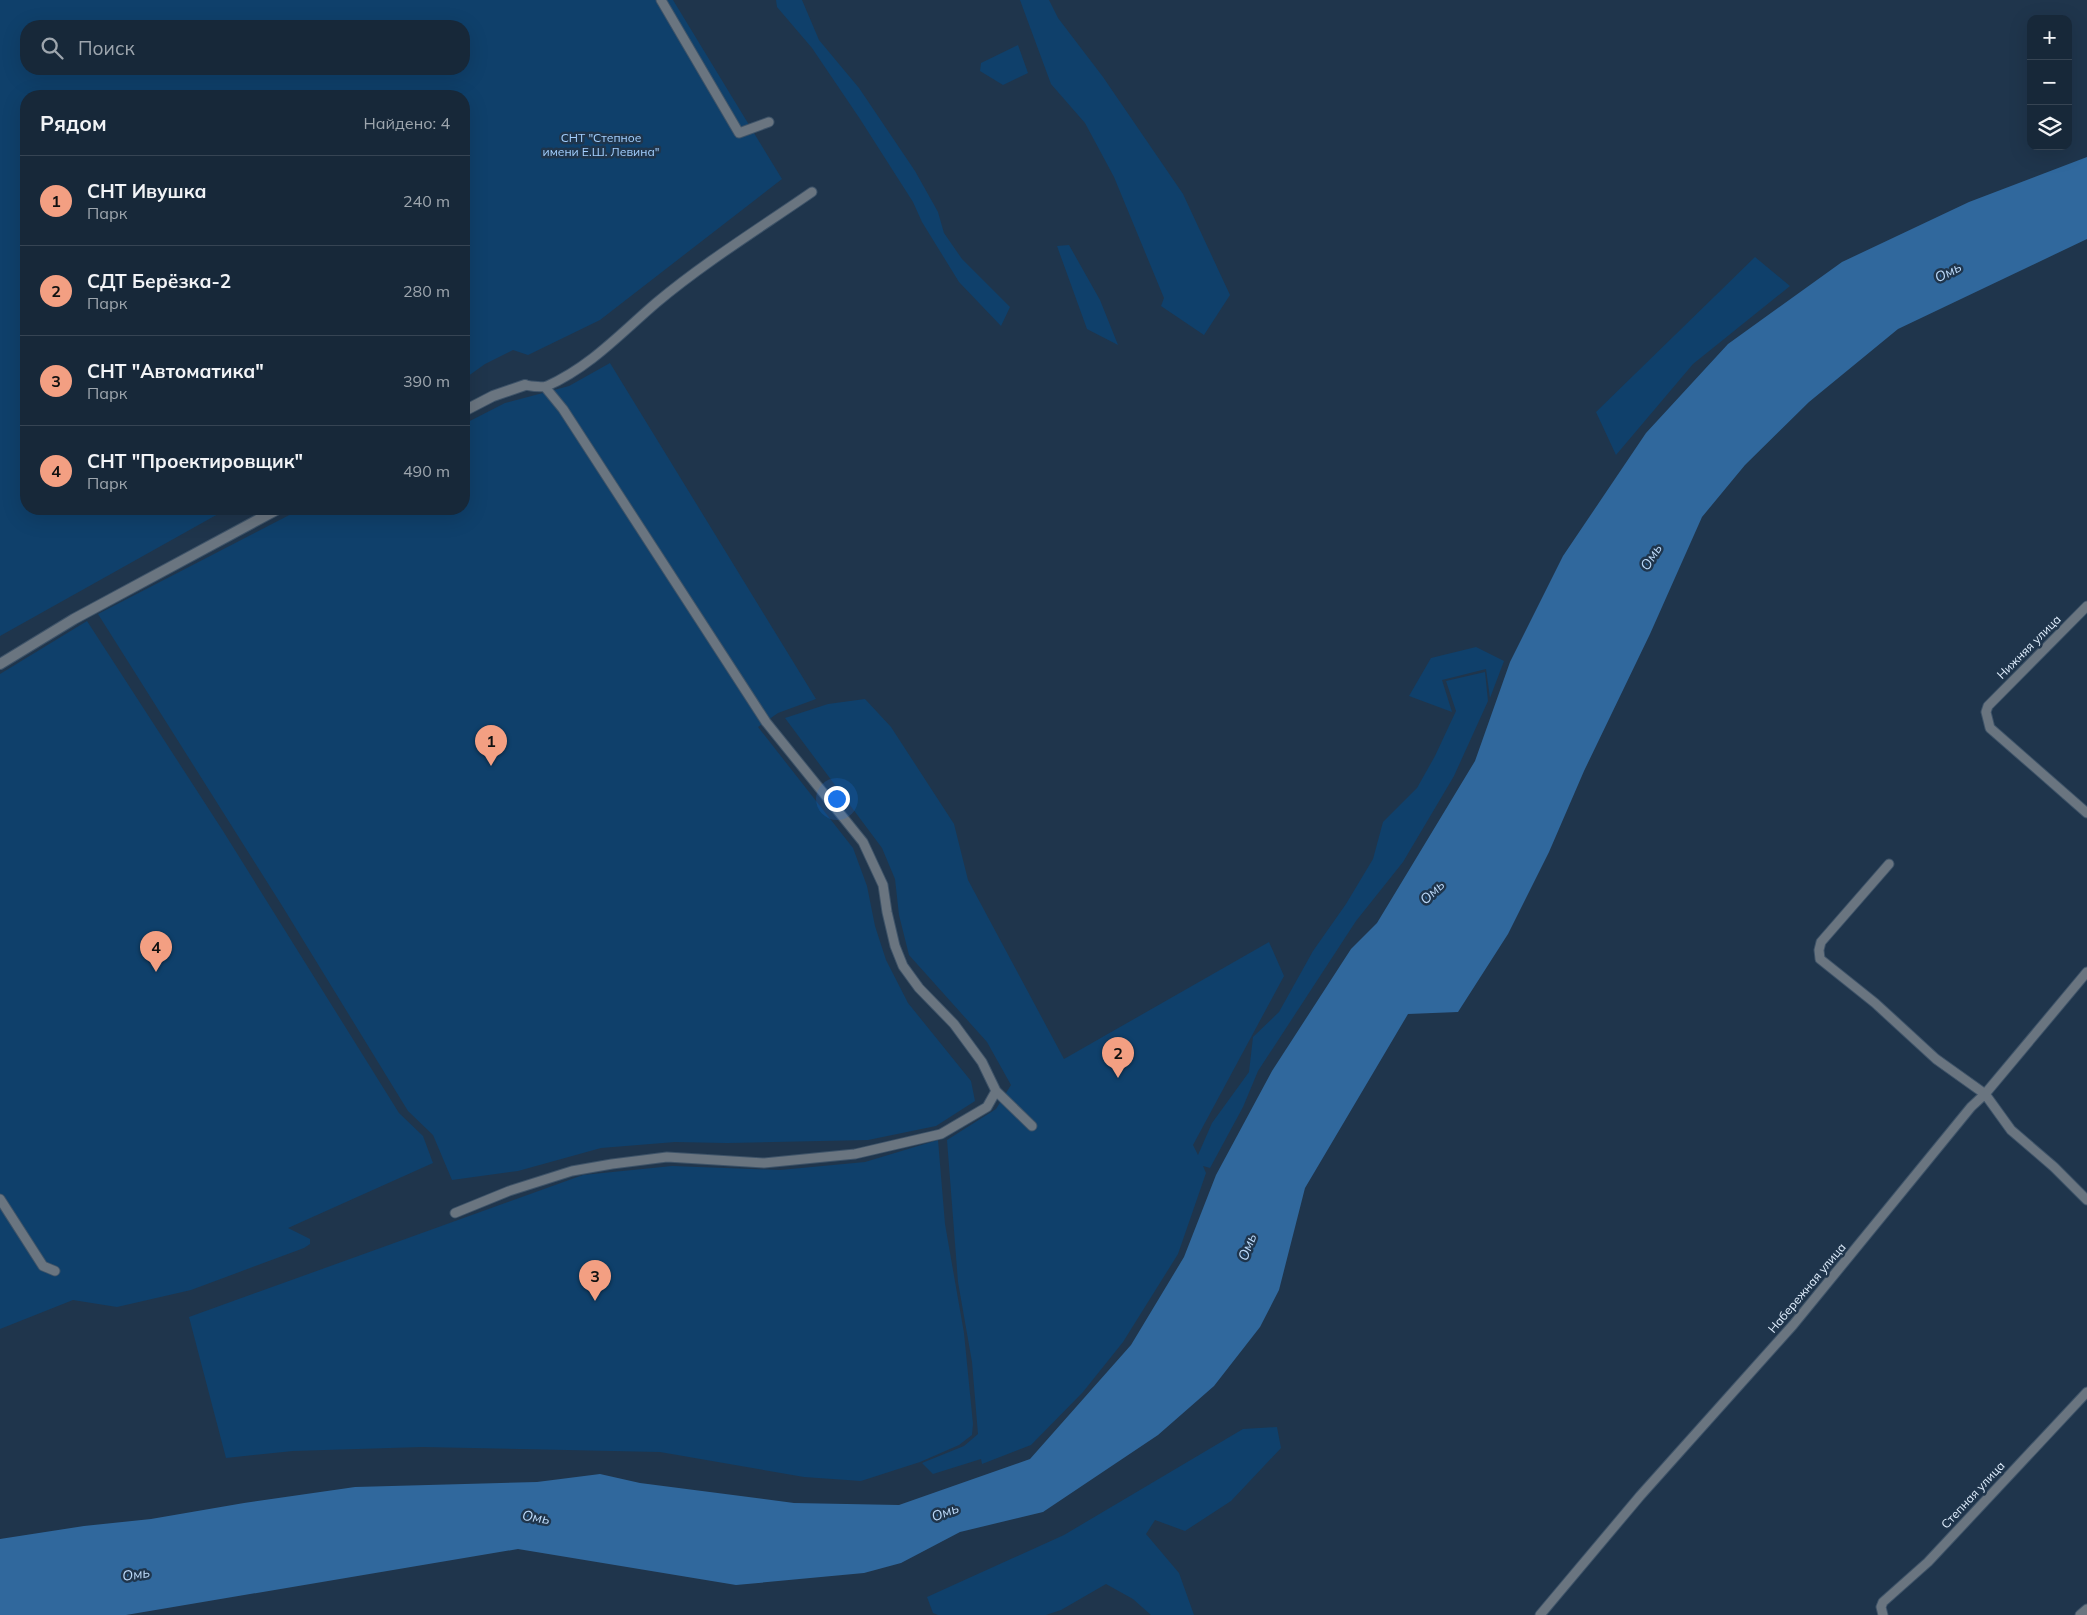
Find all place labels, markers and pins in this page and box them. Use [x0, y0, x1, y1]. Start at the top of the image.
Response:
pin: 1 [475, 725, 507, 766]
pin: 4 [140, 931, 172, 972]
pin: 2 [1102, 1037, 1134, 1078]
pin: 3 [579, 1260, 611, 1301]

